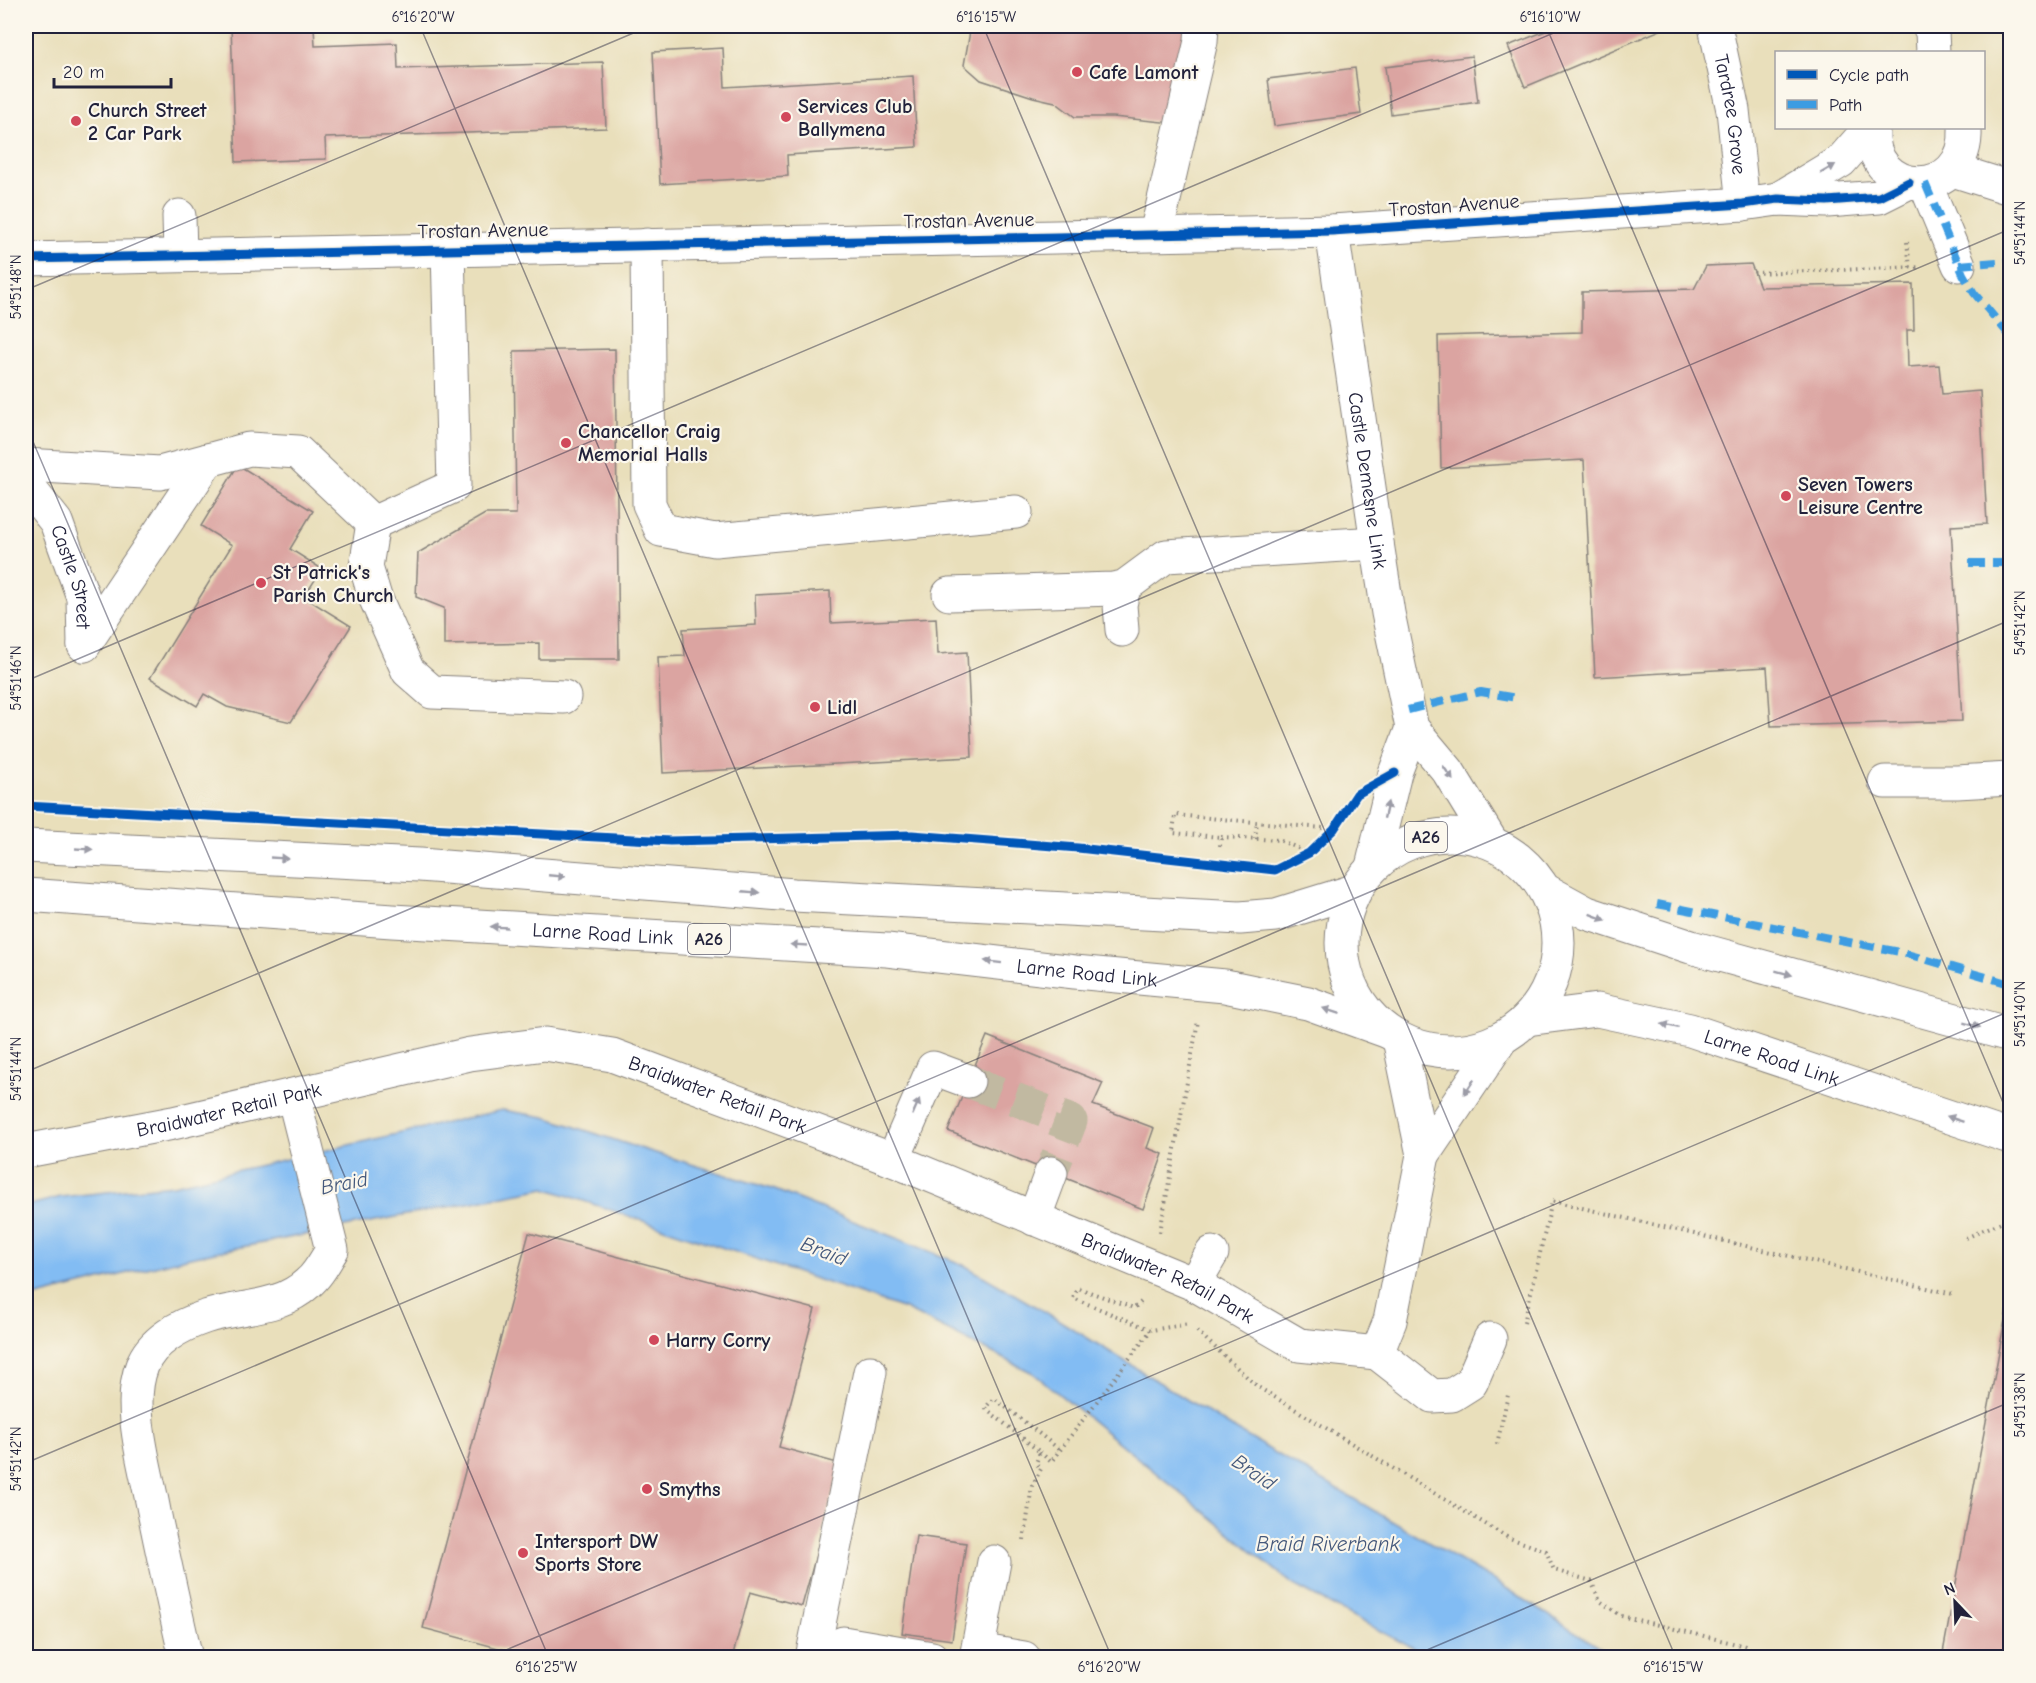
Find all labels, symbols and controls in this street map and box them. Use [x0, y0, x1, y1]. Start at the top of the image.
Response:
text: 6°16'20"W [392, 8, 454, 26]
text: 6°16'15"W [956, 8, 1016, 26]
text: 6°16'10"W [1519, 8, 1581, 26]
scale bar [54, 51, 171, 89]
legend [1775, 51, 1985, 129]
street label: Tardree Grove [1709, 52, 1751, 176]
place label: Cafe Lamont [1089, 61, 1199, 84]
text: 20 m [63, 62, 104, 83]
marker: Cafe Lamont [1070, 65, 1084, 79]
text: Cycle path [1829, 65, 1909, 86]
place label: Services Club Ballymena [798, 95, 913, 141]
text: Path [1829, 95, 1862, 116]
place label: Church Street 2 Car Park [88, 99, 207, 145]
marker: Services Club Ballymena [779, 110, 793, 124]
marker: Church Street 2 Car Park [69, 114, 83, 128]
one-way arrow [1820, 164, 1836, 175]
street label: Trostan Avenue [1388, 189, 1520, 222]
text: 54°51'44"N [2011, 201, 2029, 265]
street label: Trostan Avenue [903, 208, 1035, 233]
street label: Trostan Avenue [417, 218, 549, 243]
text: 54°51'48"N [7, 254, 25, 320]
street label: Castle Demesne Link [1343, 391, 1392, 571]
place label: Chancellor Craig Memorial Halls [578, 420, 721, 466]
marker: Chancellor Craig Memorial Halls [559, 436, 573, 450]
place label: Seven Towers Leisure Centre [1798, 473, 1923, 519]
marker: Seven Towers Leisure Centre [1779, 489, 1793, 503]
street label: Castle Street [46, 522, 95, 630]
place label: St Patrick's Parish Church [273, 561, 394, 607]
marker: St Patrick's Parish Church [254, 576, 268, 590]
text: 54°51'42"N [2011, 590, 2029, 656]
text: 54°51'46"N [7, 645, 25, 711]
place label: Lidl [827, 696, 857, 719]
marker: Lidl [808, 700, 822, 714]
one-way arrow [1442, 765, 1454, 781]
one-way arrow [1381, 801, 1391, 819]
road number: A26 [1405, 822, 1447, 852]
one-way arrow [74, 845, 93, 854]
one-way arrow [269, 854, 288, 863]
one-way arrow [548, 871, 567, 881]
one-way arrow [742, 887, 761, 897]
one-way arrow [1589, 912, 1607, 922]
street label: Larne Road Link [532, 918, 674, 949]
one-way arrow [490, 922, 509, 932]
road number: A26 [688, 924, 730, 954]
one-way arrow [789, 940, 808, 949]
street label: Larne Road Link [1015, 954, 1158, 992]
one-way arrow [984, 957, 1003, 967]
one-way arrow [1775, 969, 1793, 978]
text: 54°51'40"N [2011, 981, 2029, 1047]
one-way arrow [1322, 1006, 1340, 1016]
one-way arrow [1661, 1020, 1679, 1030]
one-way arrow [1963, 1021, 1981, 1030]
street label: Larne Road Link [1701, 1025, 1842, 1091]
text: 54°51'44"N [7, 1037, 25, 1101]
street label: Braidwater Retail Park [625, 1051, 810, 1139]
street label: Braidwater Retail Park [135, 1078, 324, 1142]
one-way arrow [1464, 1079, 1475, 1095]
one-way arrow [911, 1097, 921, 1115]
one-way arrow [1946, 1114, 1964, 1123]
water label: Braid [318, 1167, 370, 1199]
street label: Braidwater Retail Park [1078, 1228, 1258, 1328]
water label: Braid [798, 1231, 851, 1271]
place label: Harry Corry [666, 1329, 771, 1352]
marker: Harry Corry [647, 1333, 661, 1347]
text: 54°51'38"N [2011, 1372, 2029, 1438]
text: 54°51'42"N [7, 1426, 25, 1492]
water label: Braid [1228, 1449, 1281, 1496]
place label: Smyths [659, 1478, 721, 1501]
marker: Smyths [640, 1482, 654, 1496]
place label: Intersport DW Sports Store [535, 1530, 658, 1576]
water label: Braid Riverbank [1256, 1532, 1400, 1556]
marker: Intersport DW Sports Store [516, 1546, 530, 1560]
north arrow [1925, 1572, 1985, 1632]
text: N [1941, 1579, 1958, 1599]
text: 6°16'25"W [515, 1658, 577, 1676]
text: 6°16'20"W [1078, 1658, 1140, 1676]
text: 6°16'15"W [1643, 1658, 1703, 1676]

